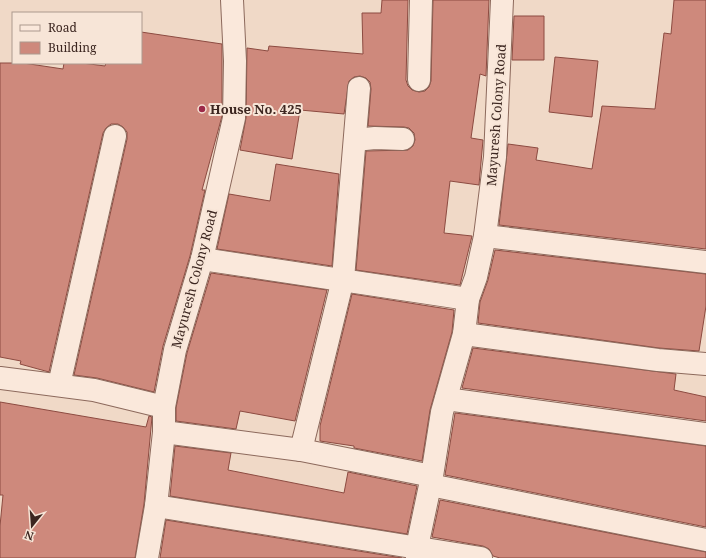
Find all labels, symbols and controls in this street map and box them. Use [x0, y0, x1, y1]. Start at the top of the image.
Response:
legend [12, 12, 142, 64]
text: Road [48, 19, 78, 36]
text: Building [48, 39, 97, 56]
street label: Mayuresh Colony Road [482, 43, 510, 187]
place label: House No. 425 [210, 100, 302, 118]
marker: House No. 425 [197, 104, 207, 114]
street label: Mayuresh Colony Road [167, 208, 221, 350]
north arrow [12, 506, 52, 546]
text: N [22, 528, 35, 544]

